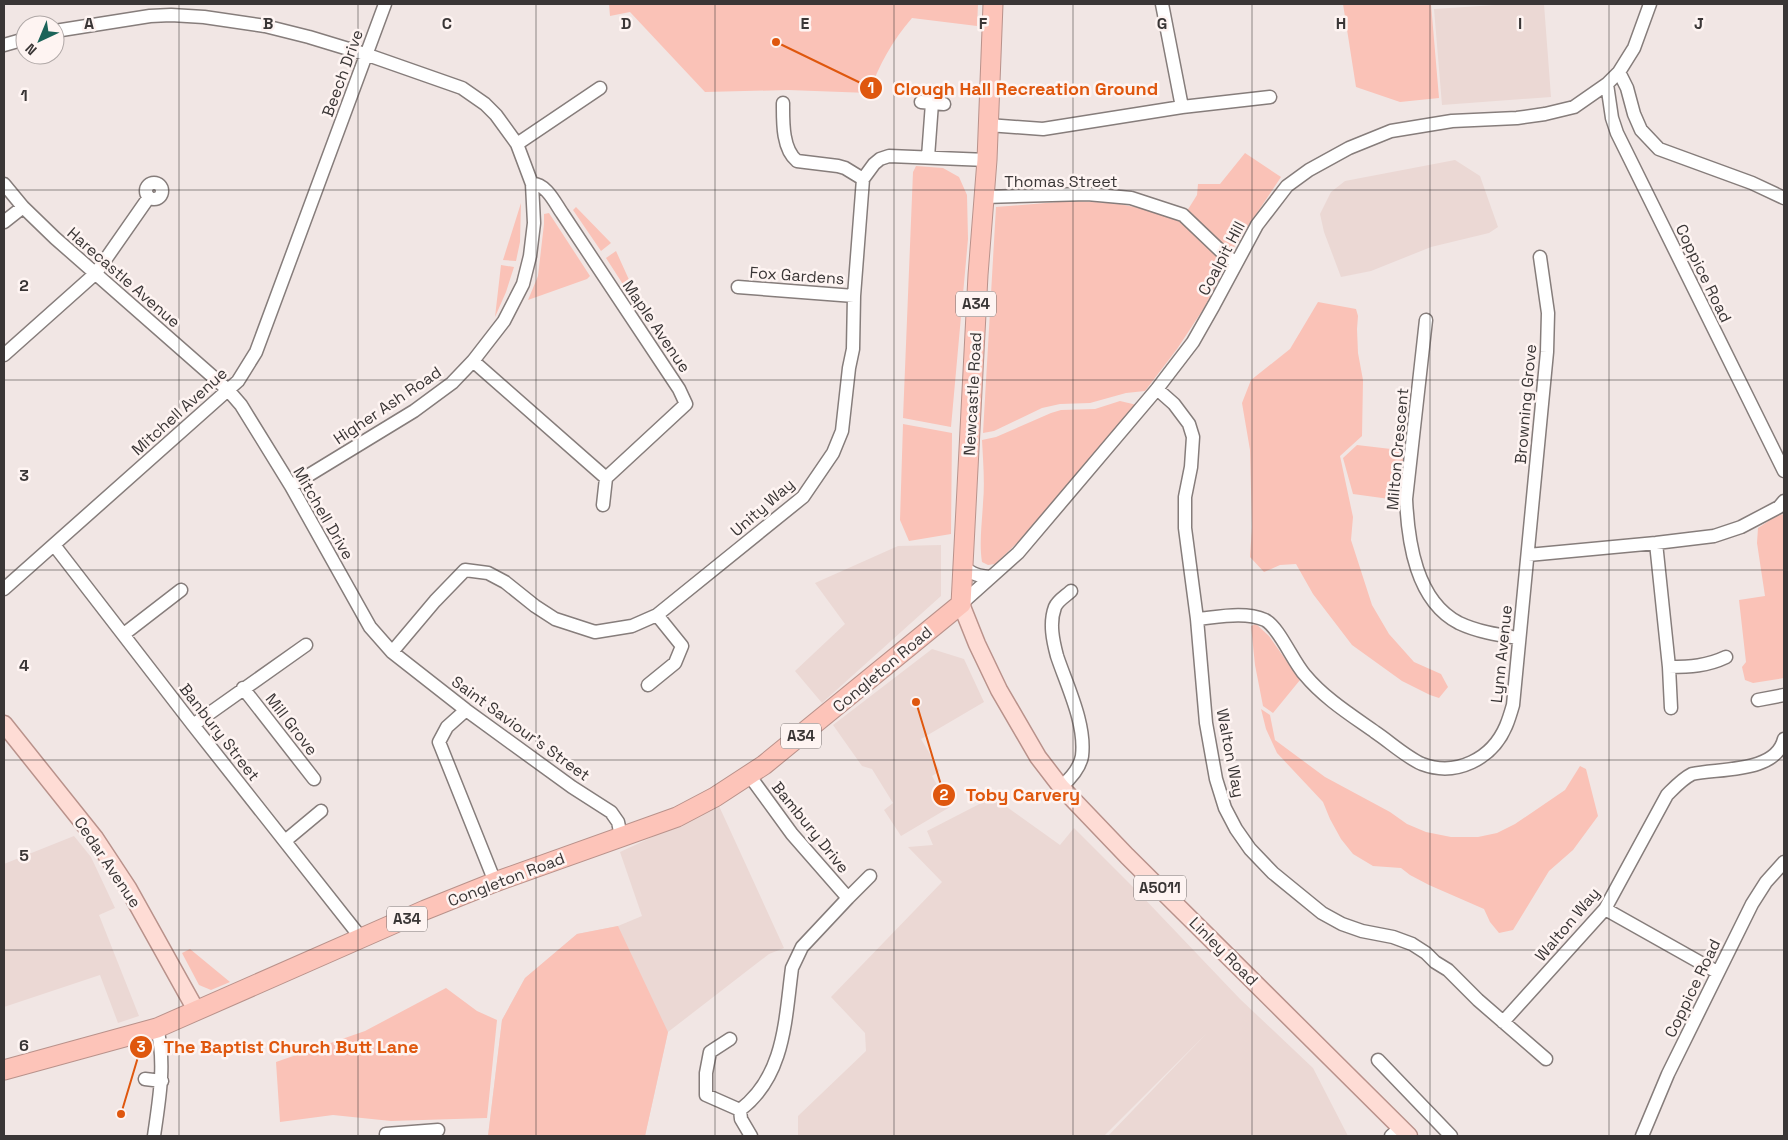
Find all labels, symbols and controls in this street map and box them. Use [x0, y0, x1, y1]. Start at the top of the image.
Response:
text: A [84, 13, 94, 34]
text: B [263, 13, 273, 34]
text: C [442, 13, 452, 34]
text: D [621, 13, 631, 34]
text: E [801, 13, 810, 34]
text: F [979, 13, 988, 34]
text: G [1157, 13, 1167, 34]
text: H [1336, 13, 1346, 34]
text: I [1518, 13, 1522, 34]
text: J [1694, 13, 1704, 34]
north arrow [15, 15, 65, 65]
street label: Beech Drive [317, 27, 368, 120]
text: N [21, 40, 41, 59]
callout: Clough Hall Recreation Ground [859, 72, 1168, 105]
text: Clough Hall Recreation Ground [894, 77, 1158, 100]
text: 1 [868, 78, 874, 97]
text: 1 [20, 85, 28, 106]
street label: Thomas Street [1004, 171, 1118, 192]
street label: Coalpit Hill [1193, 217, 1250, 299]
street label: Coppice Road [1671, 220, 1736, 326]
street label: Harecastle Avenue [63, 223, 185, 332]
street label: Fox Gardens [749, 262, 845, 289]
text: 2 [19, 275, 29, 296]
street label: Maple Avenue [618, 276, 695, 377]
road number: A34 [956, 292, 996, 316]
street label: Newcastle Road [959, 332, 986, 456]
street label: Browning Grove [1510, 343, 1541, 465]
street label: Higher Ash Road [329, 362, 445, 449]
street label: Mitchell Avenue [127, 363, 232, 460]
street label: Milton Crescent [1382, 387, 1413, 511]
street label: Mitchell Drive [288, 463, 359, 564]
text: 3 [19, 465, 29, 486]
street label: Unity Way [726, 474, 799, 541]
street label: Lynn Avenue [1486, 604, 1517, 704]
street label: Congleton Road [828, 622, 936, 717]
text: 4 [19, 655, 29, 676]
street label: Saint Saviour's Street [447, 671, 594, 786]
street label: Banbury Street [175, 679, 264, 785]
street label: Mill Grove [261, 689, 322, 760]
street label: Walton Way [1212, 707, 1249, 799]
road number: A34 [781, 724, 821, 748]
street label: Bambury Drive [767, 777, 854, 877]
callout: Toby Carvery [931, 778, 1091, 811]
text: Toby Carvery [966, 783, 1080, 806]
text: 2 [940, 785, 949, 804]
street label: Cedar Avenue [69, 813, 146, 912]
text: 5 [19, 845, 29, 866]
street label: Congleton Road [445, 848, 568, 911]
road number: A5011 [1134, 876, 1186, 900]
street label: Walton Way [1530, 883, 1604, 966]
road number: A34 [387, 906, 427, 932]
street label: Linley Road [1185, 912, 1263, 990]
street label: Coppice Road [1660, 935, 1725, 1041]
callout: The Baptist Church Butt Lane [129, 1030, 429, 1063]
text: 6 [19, 1035, 29, 1056]
text: The Baptist Church Butt Lane [163, 1035, 419, 1058]
text: 3 [136, 1037, 146, 1056]

